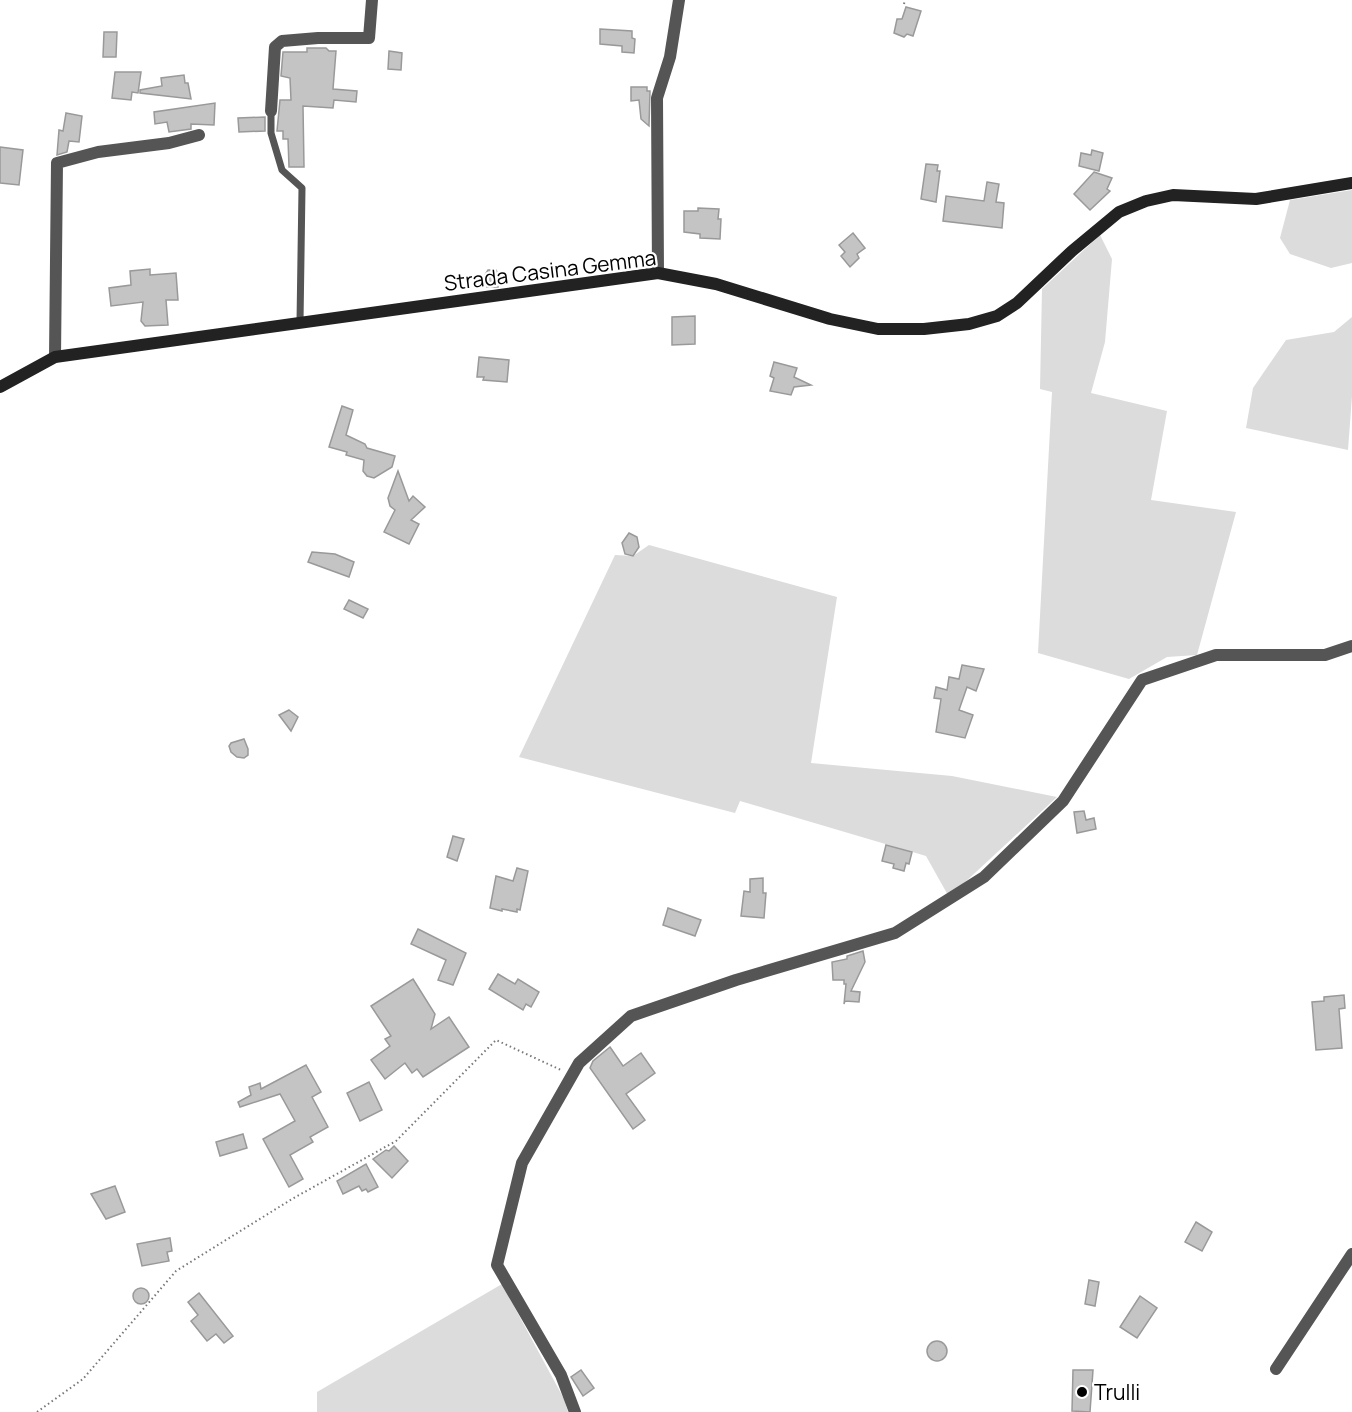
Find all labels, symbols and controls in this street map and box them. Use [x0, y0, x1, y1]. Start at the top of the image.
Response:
street label: Strada Casina Gemma [442, 243, 658, 297]
place label: Trulli [1094, 1378, 1140, 1406]
marker: Trulli [1075, 1385, 1089, 1399]

